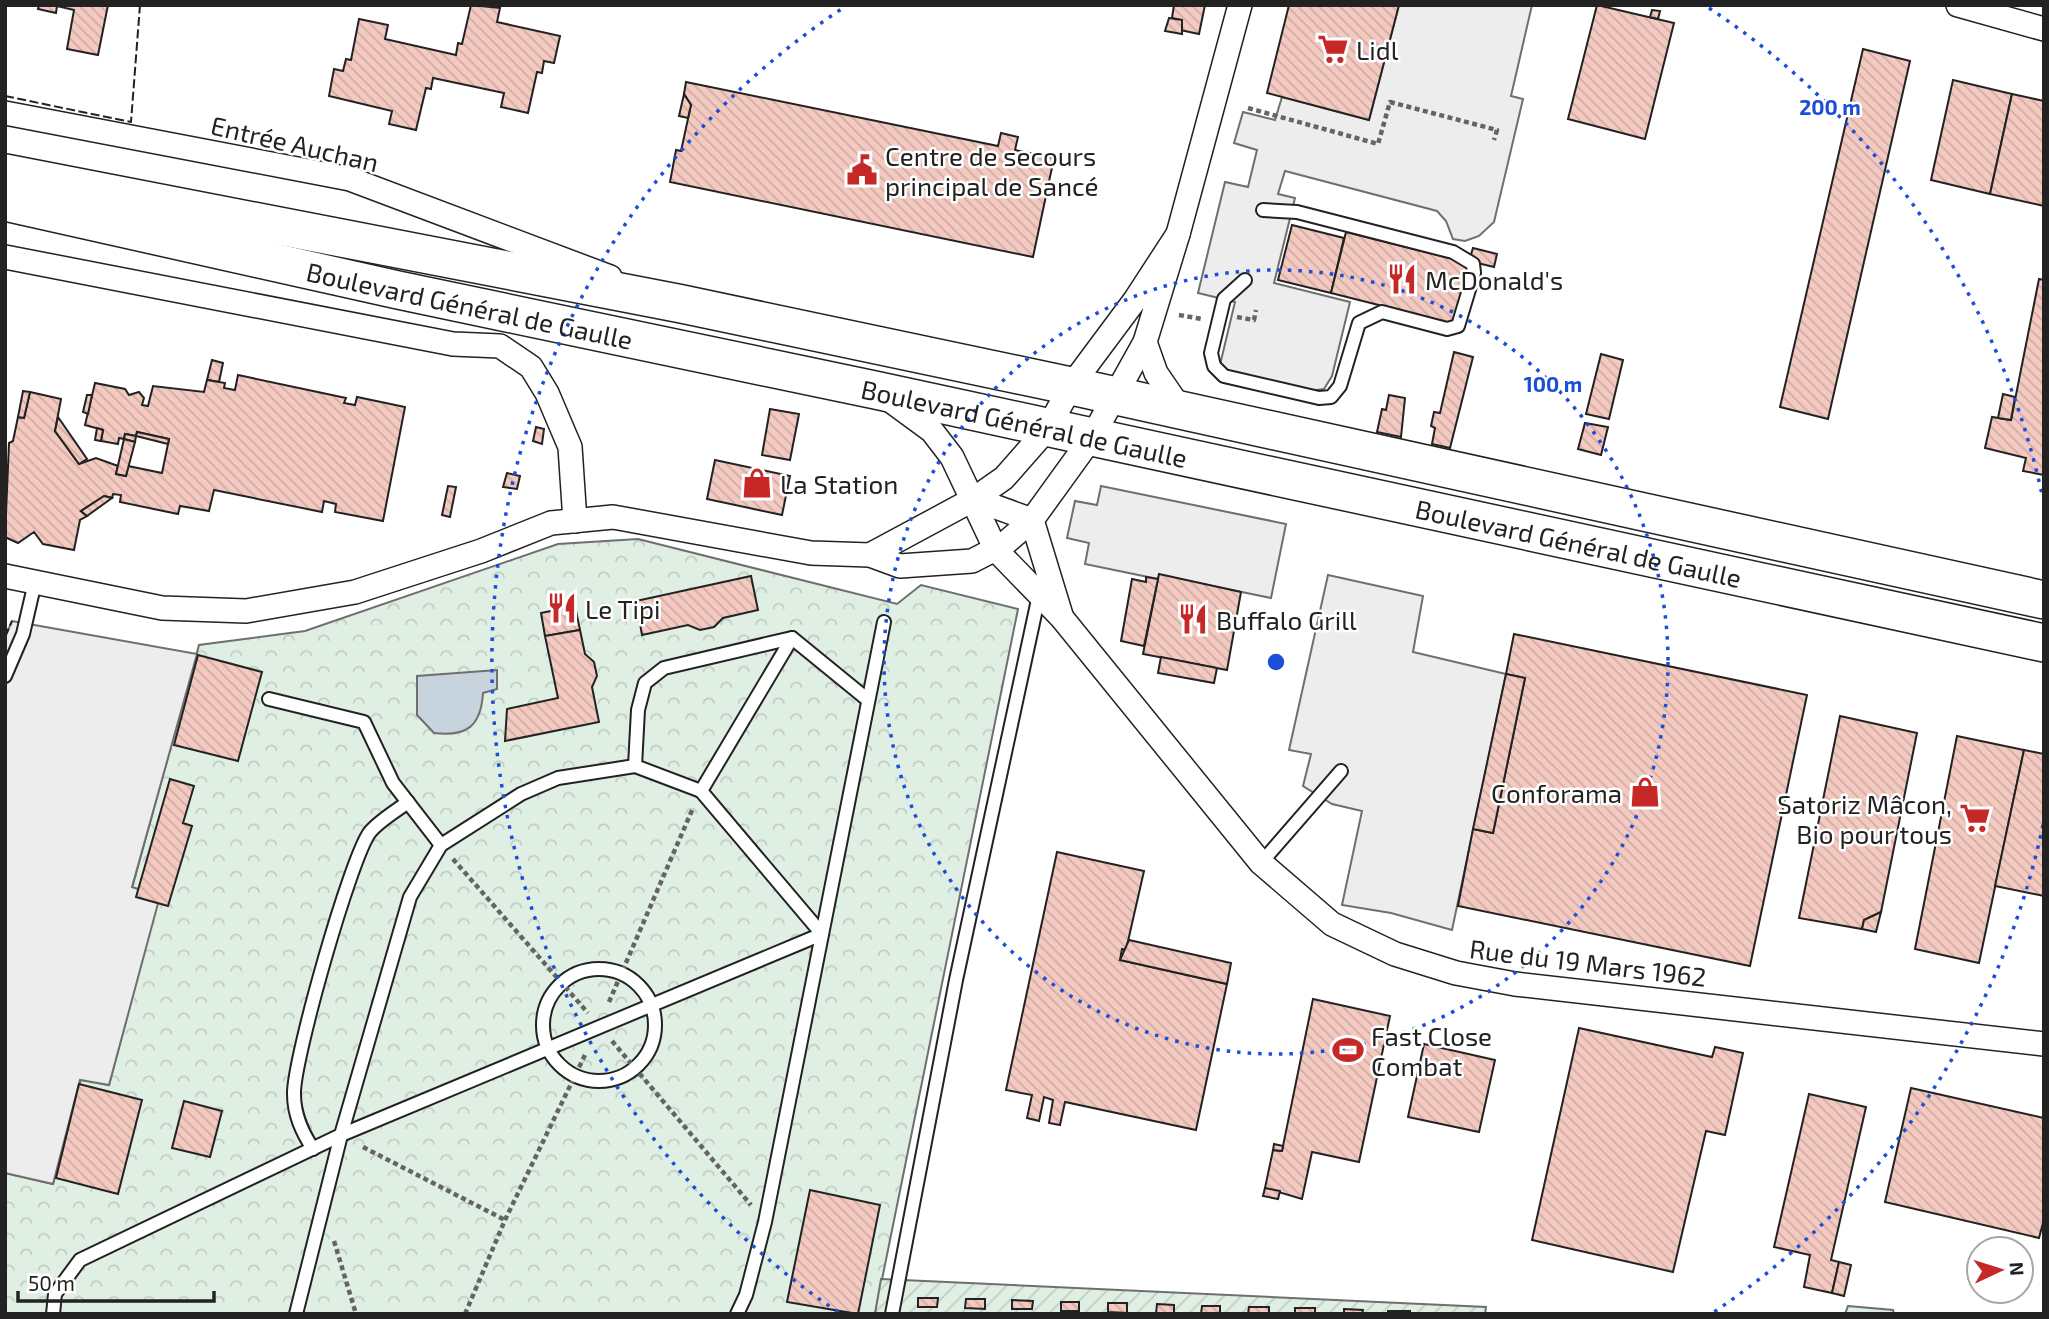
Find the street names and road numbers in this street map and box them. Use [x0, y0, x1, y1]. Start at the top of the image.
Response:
street label: Entrée Auchan [208, 109, 382, 177]
street label: Boulevard Général de Gaulle [304, 255, 636, 354]
street label: Boulevard Général de Gaulle [859, 372, 1190, 473]
street label: Boulevard Général de Gaulle [1413, 492, 1744, 593]
street label: Rue du 19 Mars 1962 [1468, 932, 1708, 992]

